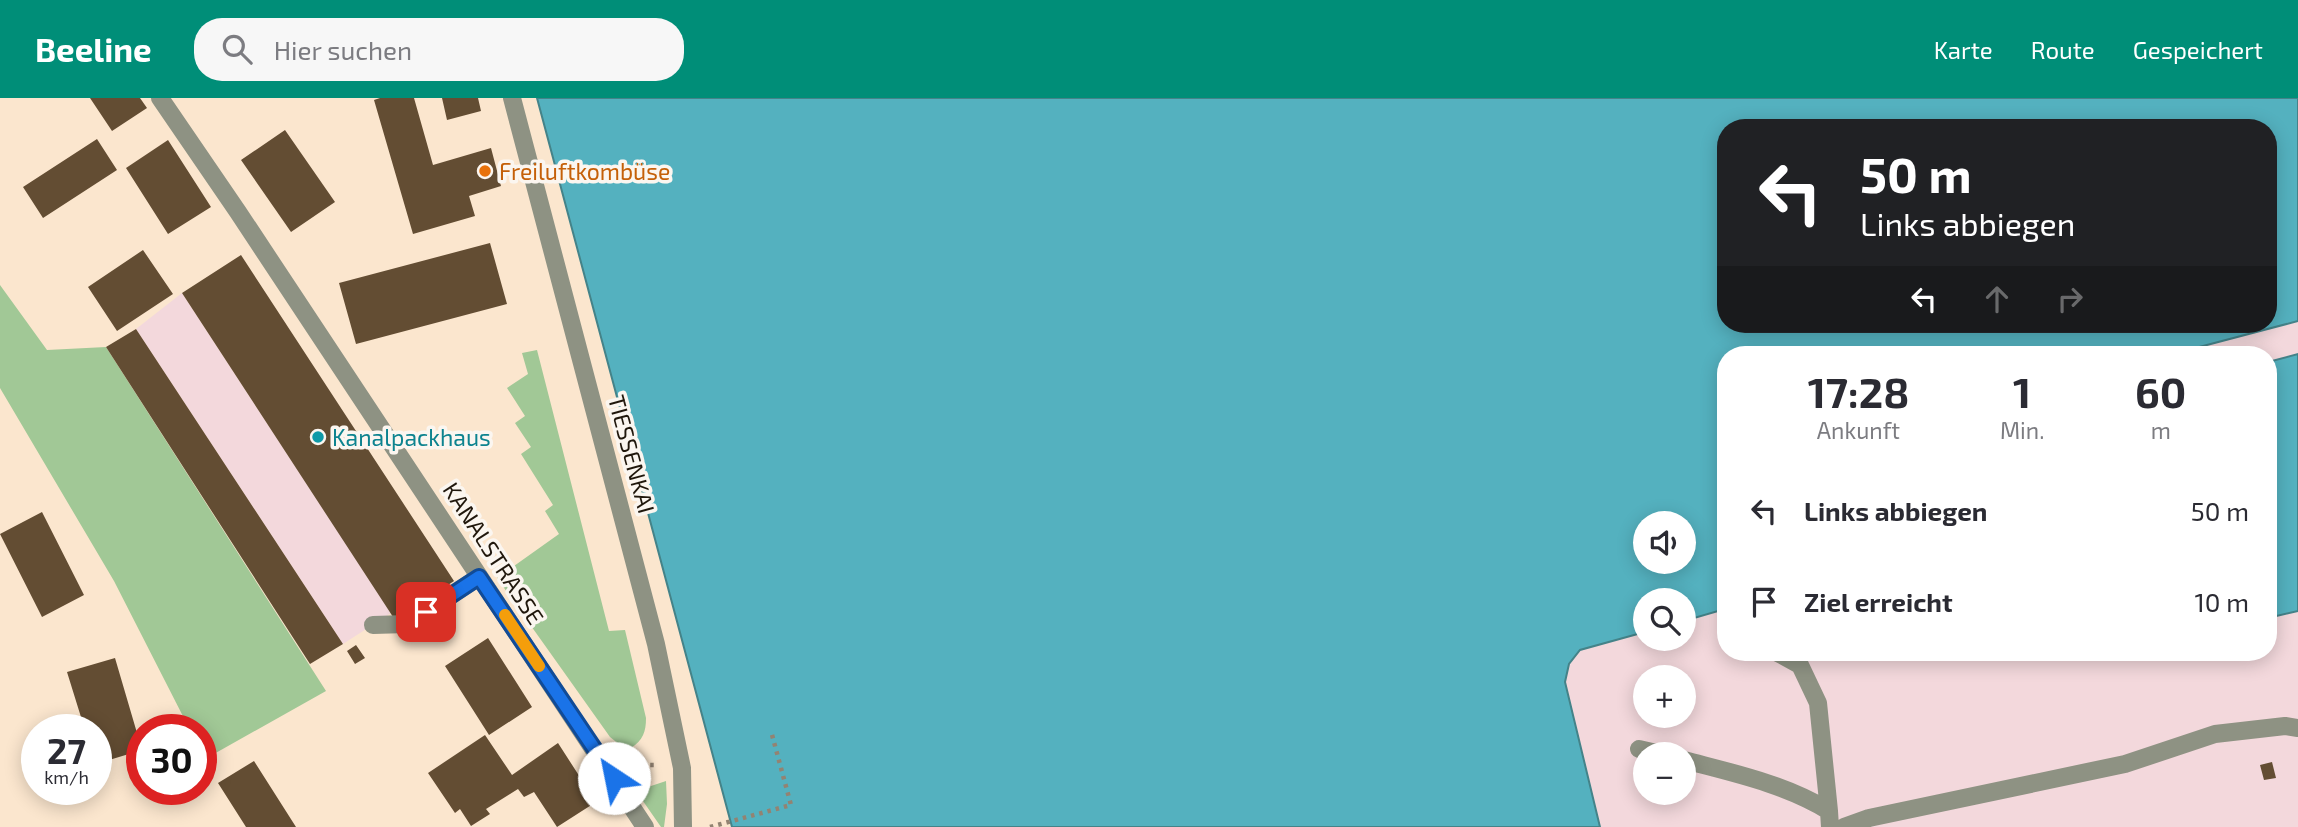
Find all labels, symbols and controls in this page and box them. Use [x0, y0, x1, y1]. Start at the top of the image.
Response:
search box [194, 18, 684, 81]
text: Beeline [35, 29, 152, 69]
icon: search [218, 30, 256, 68]
text: Hier suchen [274, 34, 412, 65]
text: Karte [1934, 35, 1993, 64]
text: Route [2031, 35, 2095, 64]
text: Gespeichert [2133, 35, 2263, 64]
text: 50 m [1860, 144, 1972, 203]
icon: left [1745, 147, 1836, 238]
place label: Freiluftkombüse [499, 157, 670, 185]
marker: Freiluftkombüse [477, 163, 493, 179]
text: Links abbiegen [1860, 204, 2075, 242]
icon: left [1905, 280, 1943, 318]
icon: ahead [1978, 280, 2016, 318]
icon: right [2051, 280, 2089, 318]
text: 17:28 [1808, 366, 1909, 416]
text: 1 [2013, 366, 2031, 416]
text: 60 [2135, 366, 2186, 416]
street label: TIESSENKAI [603, 392, 661, 516]
text: Ankunft [1817, 416, 1900, 444]
text: Min. [2000, 416, 2044, 444]
text: m [2151, 416, 2171, 444]
place label: Kanalpackhaus [332, 423, 491, 451]
marker: Kanalpackhaus [310, 429, 326, 445]
street label: KANALSTRASSE [438, 477, 550, 629]
icon: left [1745, 492, 1783, 530]
text: Links abbiegen [1804, 495, 1988, 526]
text: 50 m [2191, 495, 2249, 526]
map controls [1633, 511, 1696, 805]
button: sound [1633, 511, 1696, 574]
pin [396, 582, 456, 642]
icon: arrive [1745, 583, 1783, 621]
text: Ziel erreicht [1804, 586, 1953, 617]
text: 10 m [2194, 586, 2249, 617]
button: search [1633, 588, 1696, 651]
icon: arrive [407, 593, 445, 631]
button: + [1633, 665, 1696, 728]
speed limit sign: 30 [126, 714, 217, 805]
text: 27 [47, 729, 86, 771]
position arrow [577, 741, 651, 815]
button: − [1633, 742, 1696, 805]
text: km/h [44, 766, 89, 788]

